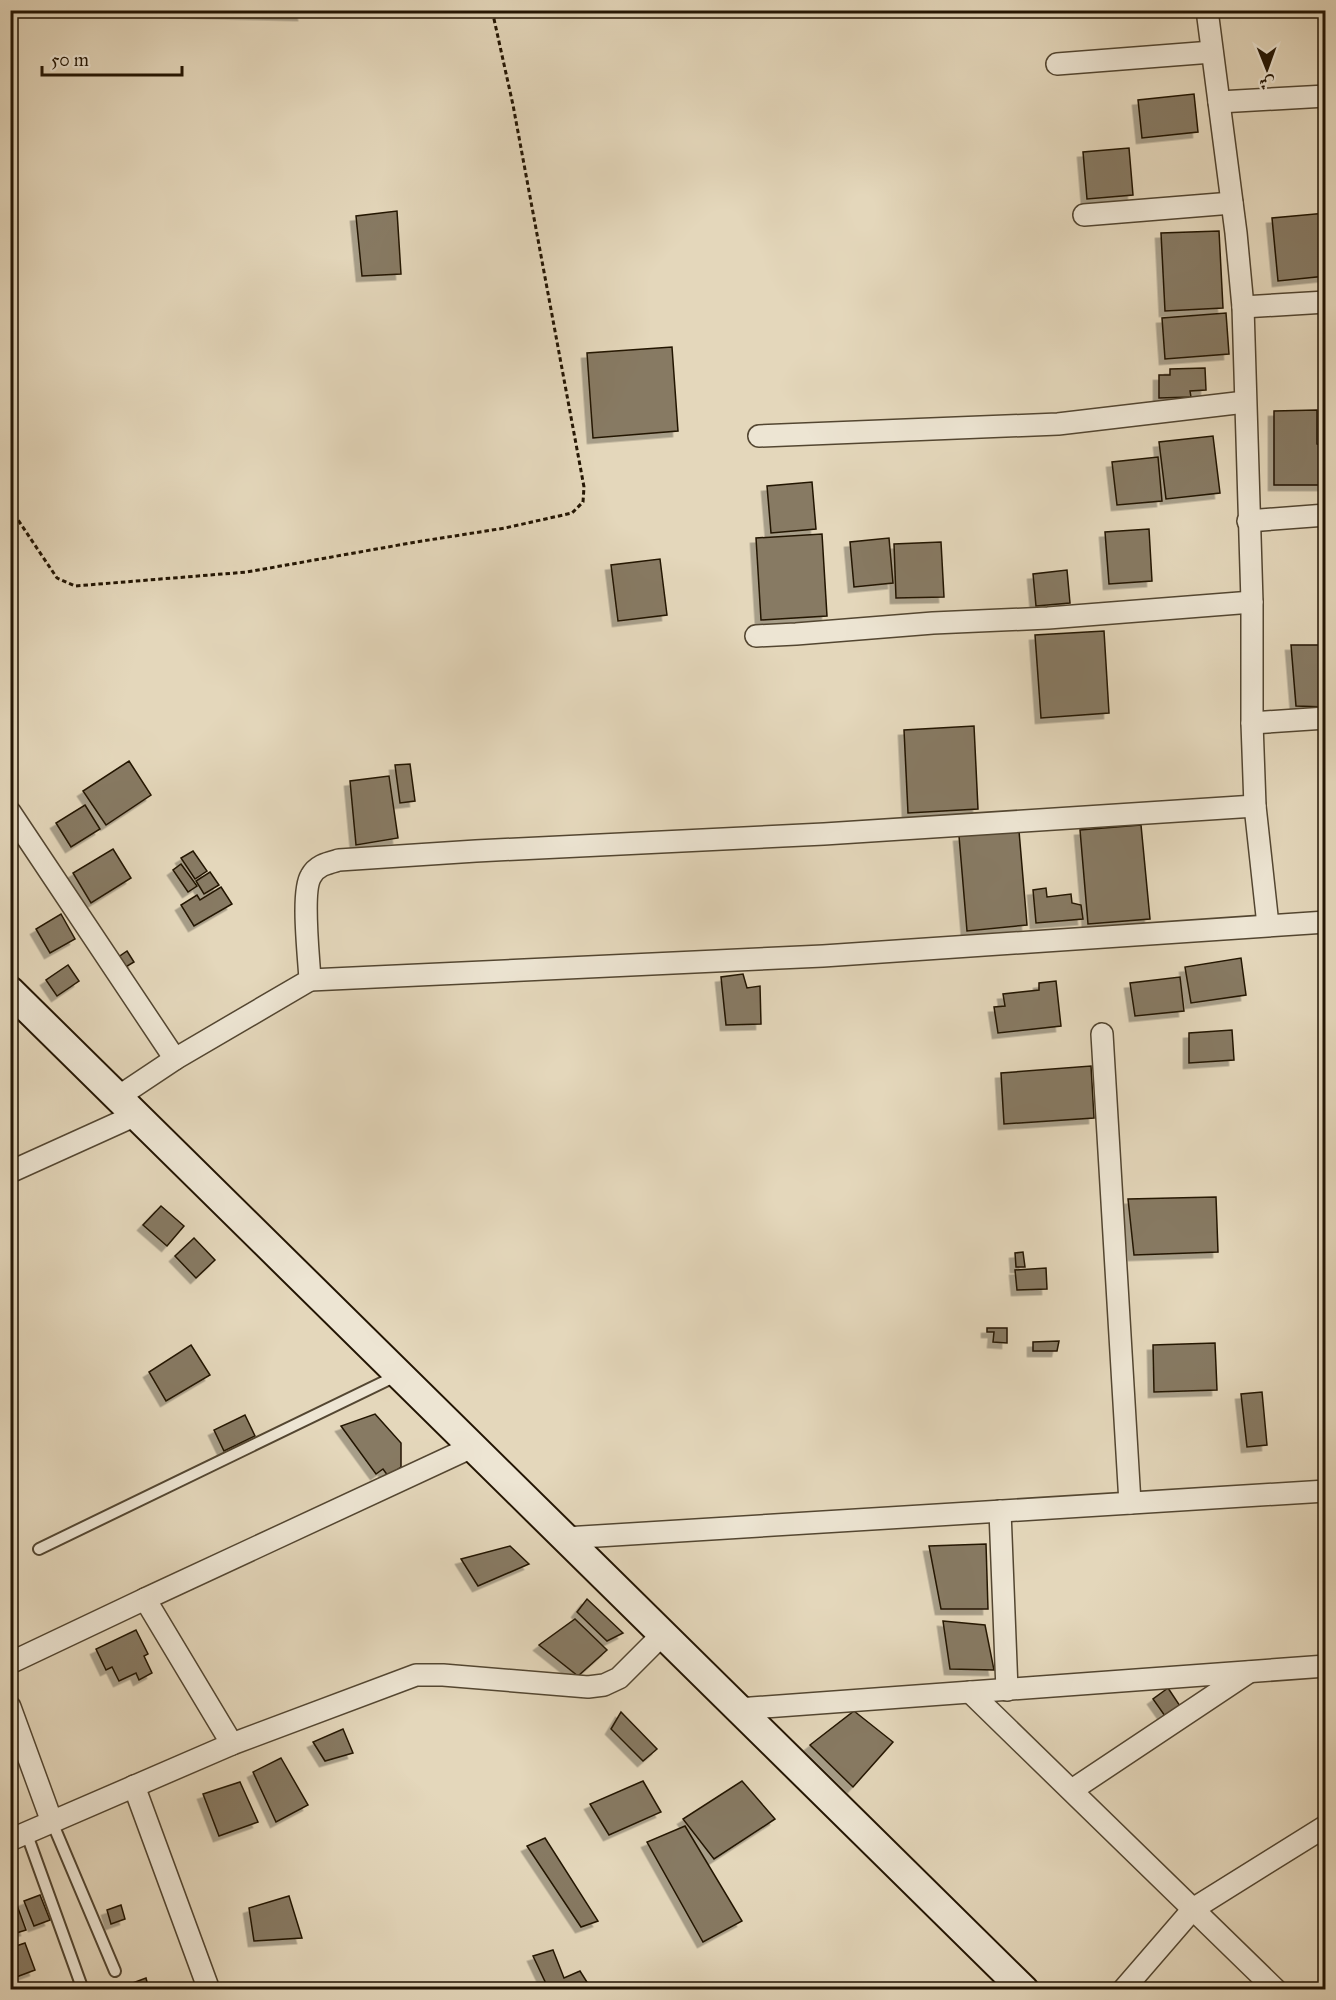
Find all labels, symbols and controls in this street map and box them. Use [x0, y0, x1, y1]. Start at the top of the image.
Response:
scale bar [42, 39, 182, 77]
north arrow [1237, 39, 1297, 99]
text: 50 m [51, 49, 89, 71]
text: ش [1259, 74, 1275, 93]

